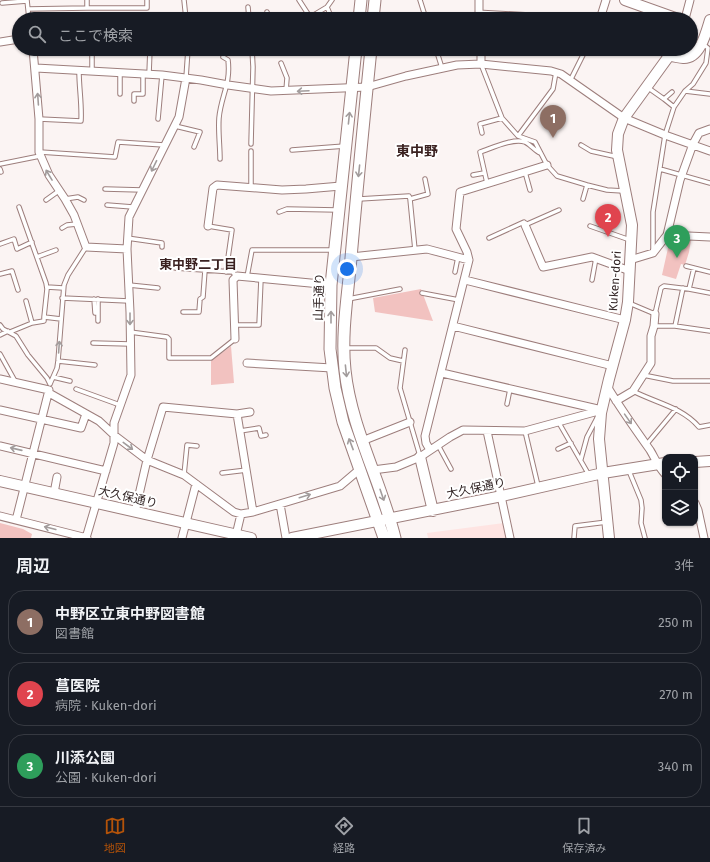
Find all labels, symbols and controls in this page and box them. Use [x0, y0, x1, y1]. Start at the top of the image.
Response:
search box [12, 12, 698, 56]
icon: search [26, 23, 48, 45]
text: ここで検索 [58, 27, 133, 45]
one-way arrow [297, 87, 310, 94]
one-way arrow [34, 93, 41, 106]
pin: 1 [540, 105, 566, 138]
one-way arrow [345, 112, 352, 125]
district label: 東中野 [396, 143, 438, 160]
one-way arrow [150, 160, 157, 172]
one-way arrow [355, 164, 362, 177]
one-way arrow [45, 169, 53, 181]
pin: 2 [595, 204, 621, 237]
pin: 3 [664, 225, 690, 258]
street label: Kuken-dori [606, 250, 624, 312]
district label: 東中野二丁目 [159, 257, 237, 272]
your location [337, 259, 357, 279]
street label: 山手通り [311, 273, 327, 321]
one-way arrow [327, 311, 335, 324]
one-way arrow [126, 312, 134, 325]
one-way arrow [55, 341, 63, 354]
one-way arrow [342, 364, 349, 377]
one-way arrow [624, 413, 632, 424]
one-way arrow [346, 439, 354, 451]
one-way arrow [122, 441, 133, 450]
one-way arrow [10, 445, 23, 453]
map controls [662, 454, 698, 526]
button: locate [662, 454, 698, 490]
street label: 大久保通り [445, 475, 507, 501]
street label: 大久保通り [97, 483, 159, 511]
one-way arrow [379, 488, 386, 501]
button: layers [662, 490, 698, 526]
one-way arrow [298, 492, 311, 499]
one-way arrow [43, 524, 56, 532]
text: 周辺 [16, 556, 50, 577]
text: 3件 [675, 558, 694, 573]
text: 中野区立東中野図書館 [55, 605, 205, 623]
text: 1 [27, 615, 33, 630]
text: 250 m [658, 615, 693, 630]
text: 図書館 [55, 626, 94, 641]
text: 菖医院 [55, 677, 100, 695]
text: 2 [27, 687, 33, 702]
text: 270 m [659, 687, 693, 702]
text: 病院 · Kuken-dori [55, 698, 157, 713]
text: 川添公園 [55, 749, 115, 767]
text: 3 [27, 759, 33, 774]
text: 340 m [658, 759, 693, 774]
text: 公園 · Kuken-dori [55, 770, 157, 785]
tab: 地図 [104, 815, 126, 855]
tab: 経路 [333, 815, 355, 855]
tab: 保存済み [562, 815, 606, 855]

